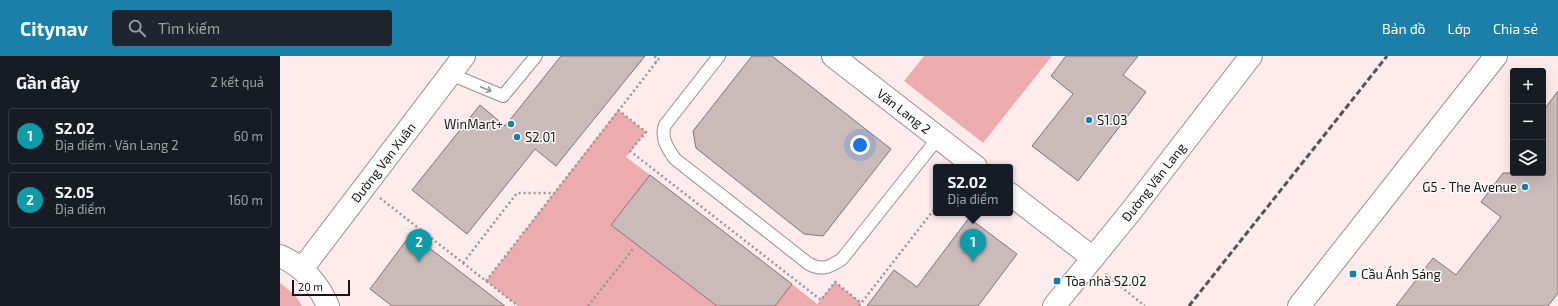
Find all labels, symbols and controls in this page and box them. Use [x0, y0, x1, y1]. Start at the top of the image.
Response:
search box [112, 10, 392, 46]
text: Citynav [20, 17, 88, 40]
icon: search [126, 17, 148, 39]
text: Tìm kiếm [158, 19, 220, 37]
text: Bản đồ [1382, 20, 1426, 37]
text: Lớp [1448, 20, 1471, 37]
text: Chia sẻ [1493, 20, 1538, 37]
map controls [1510, 68, 1546, 176]
button: + [1510, 68, 1546, 104]
text: Gần đây [16, 72, 80, 92]
text: 2 kết quả [211, 74, 264, 90]
street label: Văn Lang 2 [874, 85, 934, 137]
one-way arrow [479, 86, 491, 93]
button: − [1510, 104, 1546, 140]
place label: S1.03 [1097, 112, 1128, 128]
marker: S1.03 [1084, 115, 1094, 125]
place label: WinMart+ [444, 116, 503, 132]
text: S2.02 [55, 119, 94, 137]
street label: Đường Vạn Xuân [348, 119, 419, 206]
marker: WinMart+ [506, 119, 516, 129]
text: 1 [27, 128, 33, 144]
text: 60 m [233, 128, 263, 144]
place label: S2.01 [525, 129, 556, 145]
marker: S2.01 [512, 132, 522, 142]
your location [850, 135, 870, 155]
text: Địa điểm · Văn Lang 2 [55, 137, 178, 153]
street label: Đường Văn Lang [1118, 139, 1189, 225]
button: layers [1510, 140, 1546, 176]
popup [933, 164, 1013, 216]
text: S2.02 [948, 173, 987, 191]
place label: G5 - The Avenue [1422, 179, 1517, 195]
marker: G5 - The Avenue [1520, 182, 1530, 192]
text: S2.05 [55, 183, 94, 201]
text: Địa điểm [948, 191, 998, 207]
text: 2 [26, 192, 34, 208]
text: 160 m [228, 192, 263, 208]
text: Địa điểm [55, 201, 106, 217]
pin: 2 [406, 229, 432, 262]
pin: 1 [960, 229, 986, 262]
place label: Cầu Ánh Sáng [1361, 265, 1441, 282]
marker: Cầu Ánh Sáng [1348, 269, 1358, 279]
place label: Tòa nhà S2.02 [1065, 273, 1147, 289]
marker: Tòa nhà S2.02 [1052, 276, 1062, 286]
scale bar [292, 278, 350, 297]
text: 20 m [298, 280, 323, 293]

